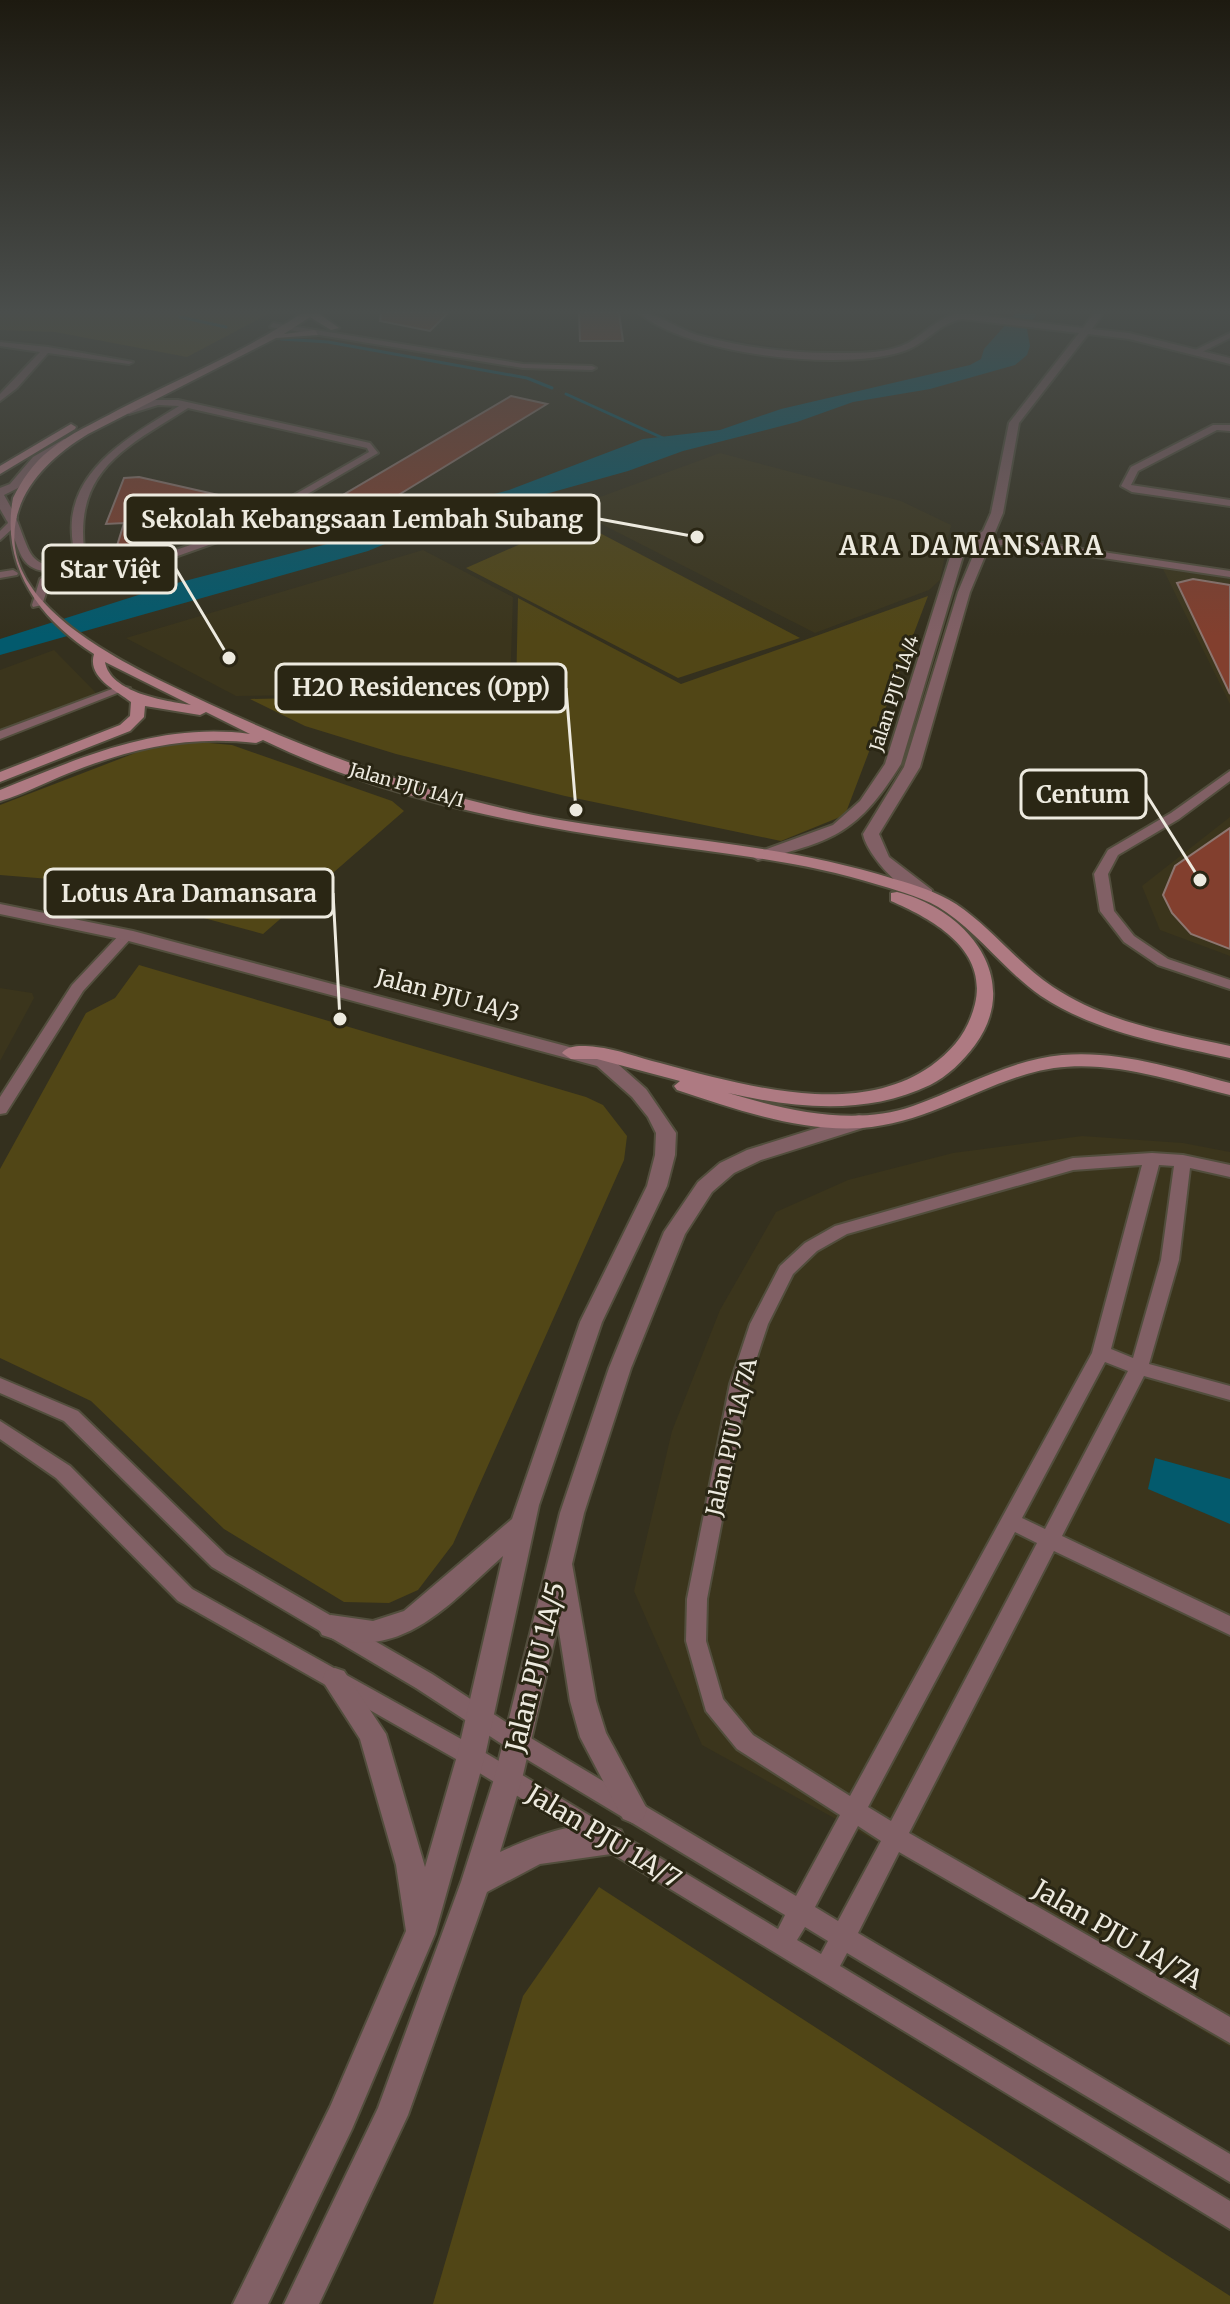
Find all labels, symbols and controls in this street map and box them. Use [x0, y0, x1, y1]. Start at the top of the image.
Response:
callout: Sekolah Kebangsaan Lembah Subang [125, 495, 599, 543]
text: Sekolah Kebangsaan Lembah Subang [141, 504, 583, 535]
district label: ARA DAMANSARA [838, 529, 1105, 562]
callout: Star Việt [43, 545, 176, 593]
text: Star Việt [59, 554, 161, 585]
street label: Jalan PJU 1A/4 [864, 632, 924, 755]
callout: H2O Residences (Opp) [276, 664, 566, 712]
text: H2O Residences (Opp) [292, 672, 550, 703]
street label: Jalan PJU 1A/1 [346, 757, 467, 812]
callout: Centum [1021, 770, 1146, 818]
text: Centum [1036, 779, 1130, 810]
callout: Lotus Ara Damansara [45, 869, 333, 917]
text: Lotus Ara Damansara [61, 878, 317, 909]
street label: Jalan PJU 1A/3 [372, 962, 523, 1028]
street label: Jalan PJU 1A/7A [699, 1355, 763, 1520]
street label: Jalan PJU 1A/5 [498, 1578, 572, 1757]
street label: Jalan PJU 1A/7 [520, 1776, 688, 1895]
street label: Jalan PJU 1A/7A [1026, 1872, 1209, 1996]

